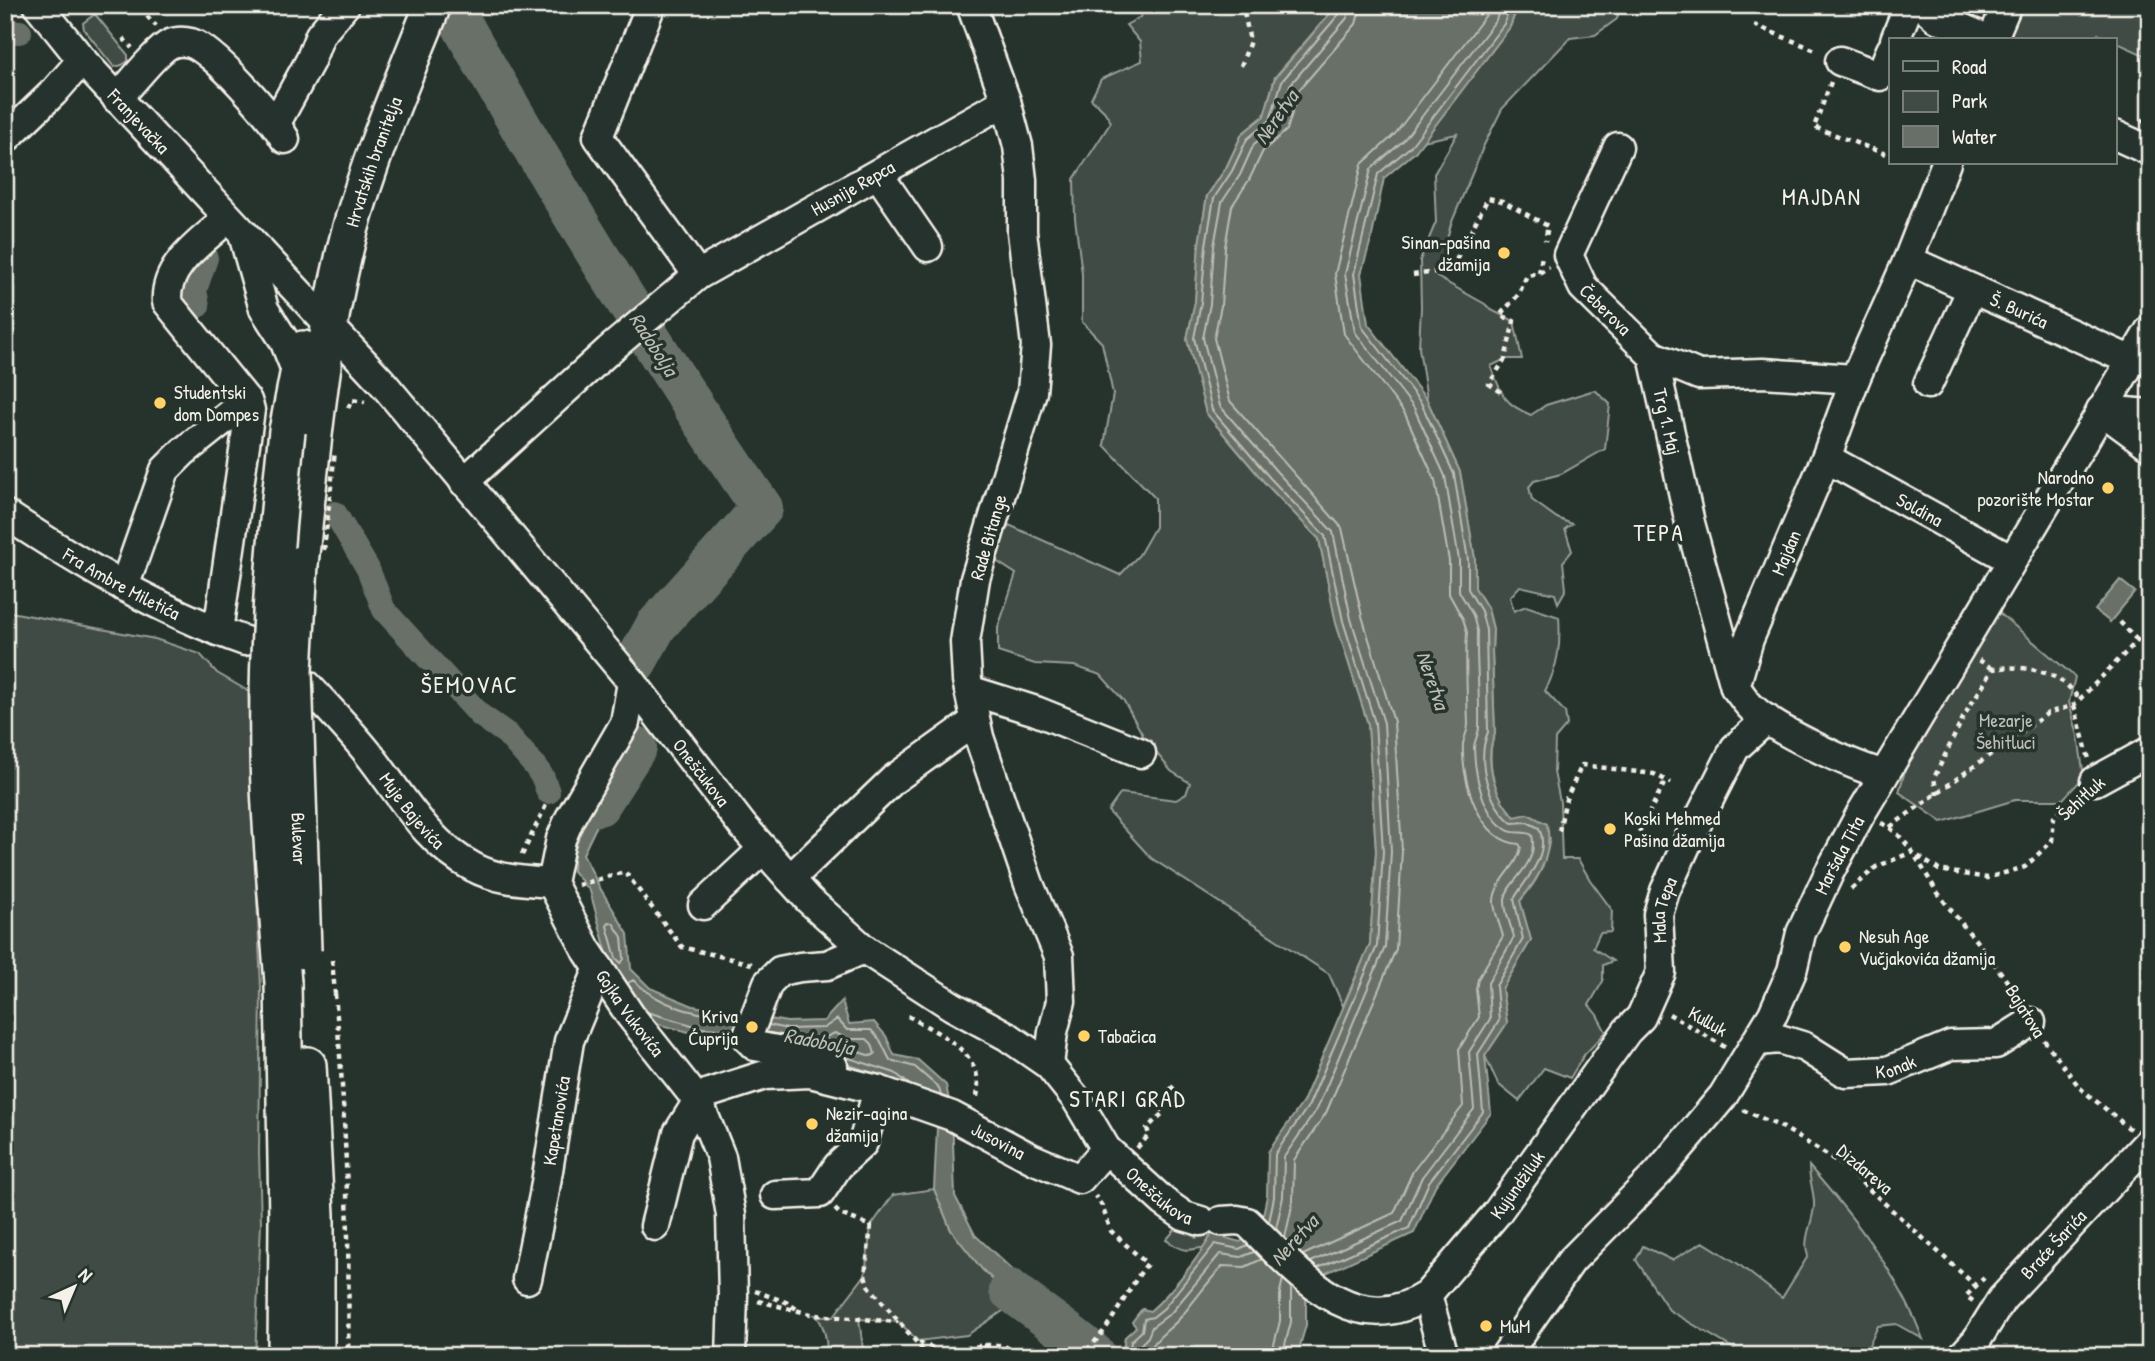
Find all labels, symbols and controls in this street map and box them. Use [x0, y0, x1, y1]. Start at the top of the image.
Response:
legend [1889, 38, 2116, 164]
text: Road [1952, 52, 1986, 81]
street label: Franjevačka [101, 82, 176, 160]
water label: Neretva [1247, 82, 1307, 150]
text: Park [1952, 86, 1987, 115]
street label: Hrvatskih branitelja [339, 92, 408, 230]
text: Water [1952, 122, 1997, 151]
street label: Husnije Repca [806, 153, 900, 222]
district label: MAJDAN [1782, 181, 1862, 212]
place label: Sinan-pašina džamija [1402, 229, 1491, 277]
marker: Sinan-pašina džamija [1496, 245, 1512, 261]
street label: Čeberova [1574, 278, 1638, 341]
street label: Š. Burića [1986, 286, 2053, 335]
water label: Radobolja [623, 307, 687, 384]
place label: Studentski dom Dompes [174, 379, 259, 427]
street label: Trg 1. Maj [1647, 386, 1688, 457]
marker: Studentski dom Dompes [152, 395, 168, 411]
place label: Narodno pozorište Mostar [1977, 464, 2095, 512]
marker: Narodno pozorište Mostar [2100, 480, 2116, 496]
street label: Soldina [1892, 486, 1948, 533]
street label: Rade Bitange [963, 491, 1013, 583]
district label: TEPA [1633, 517, 1685, 548]
street label: Majdan [1765, 526, 1807, 579]
street label: Fra Ambre Miletića [57, 541, 185, 626]
water label: Neretva [1410, 647, 1457, 716]
district label: ŠEMOVAC [421, 669, 519, 700]
park label: Mezarje Šehitluci [1976, 707, 2036, 755]
street label: Oneščukova [667, 733, 736, 812]
street label: Muje Bajevića [374, 767, 451, 855]
street label: Šehitluk [2052, 770, 2110, 826]
place label: Koski Mehmed Pašina džamija [1624, 805, 1725, 853]
street label: Maršala Tita [1808, 811, 1870, 898]
street label: Bulevar [286, 812, 313, 866]
marker: Koski Mehmed Pašina džamija [1602, 821, 1618, 837]
street label: Mala Tepa [1645, 872, 1683, 944]
place label: Nesuh Age Vučjakovića džamija [1859, 923, 1996, 971]
marker: Nesuh Age Vučjakovića džamija [1837, 939, 1853, 955]
street label: Gojka Vukovića [590, 964, 671, 1062]
street label: Bajatova [2000, 979, 2053, 1043]
street label: Kulluk [1684, 999, 1732, 1043]
place label: Kriva Ćuprija [688, 1003, 739, 1051]
marker: Kriva Ćuprija [744, 1019, 760, 1035]
water label: Radobolja [782, 1020, 859, 1062]
place label: Tabačica [1098, 1023, 1157, 1049]
marker: Tabačica [1076, 1028, 1092, 1044]
street label: Konak [1875, 1048, 1920, 1085]
street label: Kapetanovića [536, 1074, 576, 1167]
district label: STARI GRAD [1069, 1083, 1187, 1114]
place label: Nezir-agina džamija [826, 1100, 908, 1148]
marker: Nezir-agina džamija [804, 1116, 820, 1132]
street label: Jusovina [967, 1116, 1030, 1166]
street label: Dizdareva [1831, 1138, 1899, 1201]
street label: Kujundžiluk [1483, 1145, 1550, 1224]
street label: Oneščukova [1120, 1160, 1196, 1231]
street label: Braće Šarića [2014, 1203, 2092, 1284]
water label: Neretva [1263, 1206, 1327, 1272]
north arrow [38, 1252, 108, 1322]
text: N [73, 1262, 98, 1288]
place label: MuM [1500, 1313, 1530, 1339]
marker: MuM [1478, 1318, 1494, 1334]

